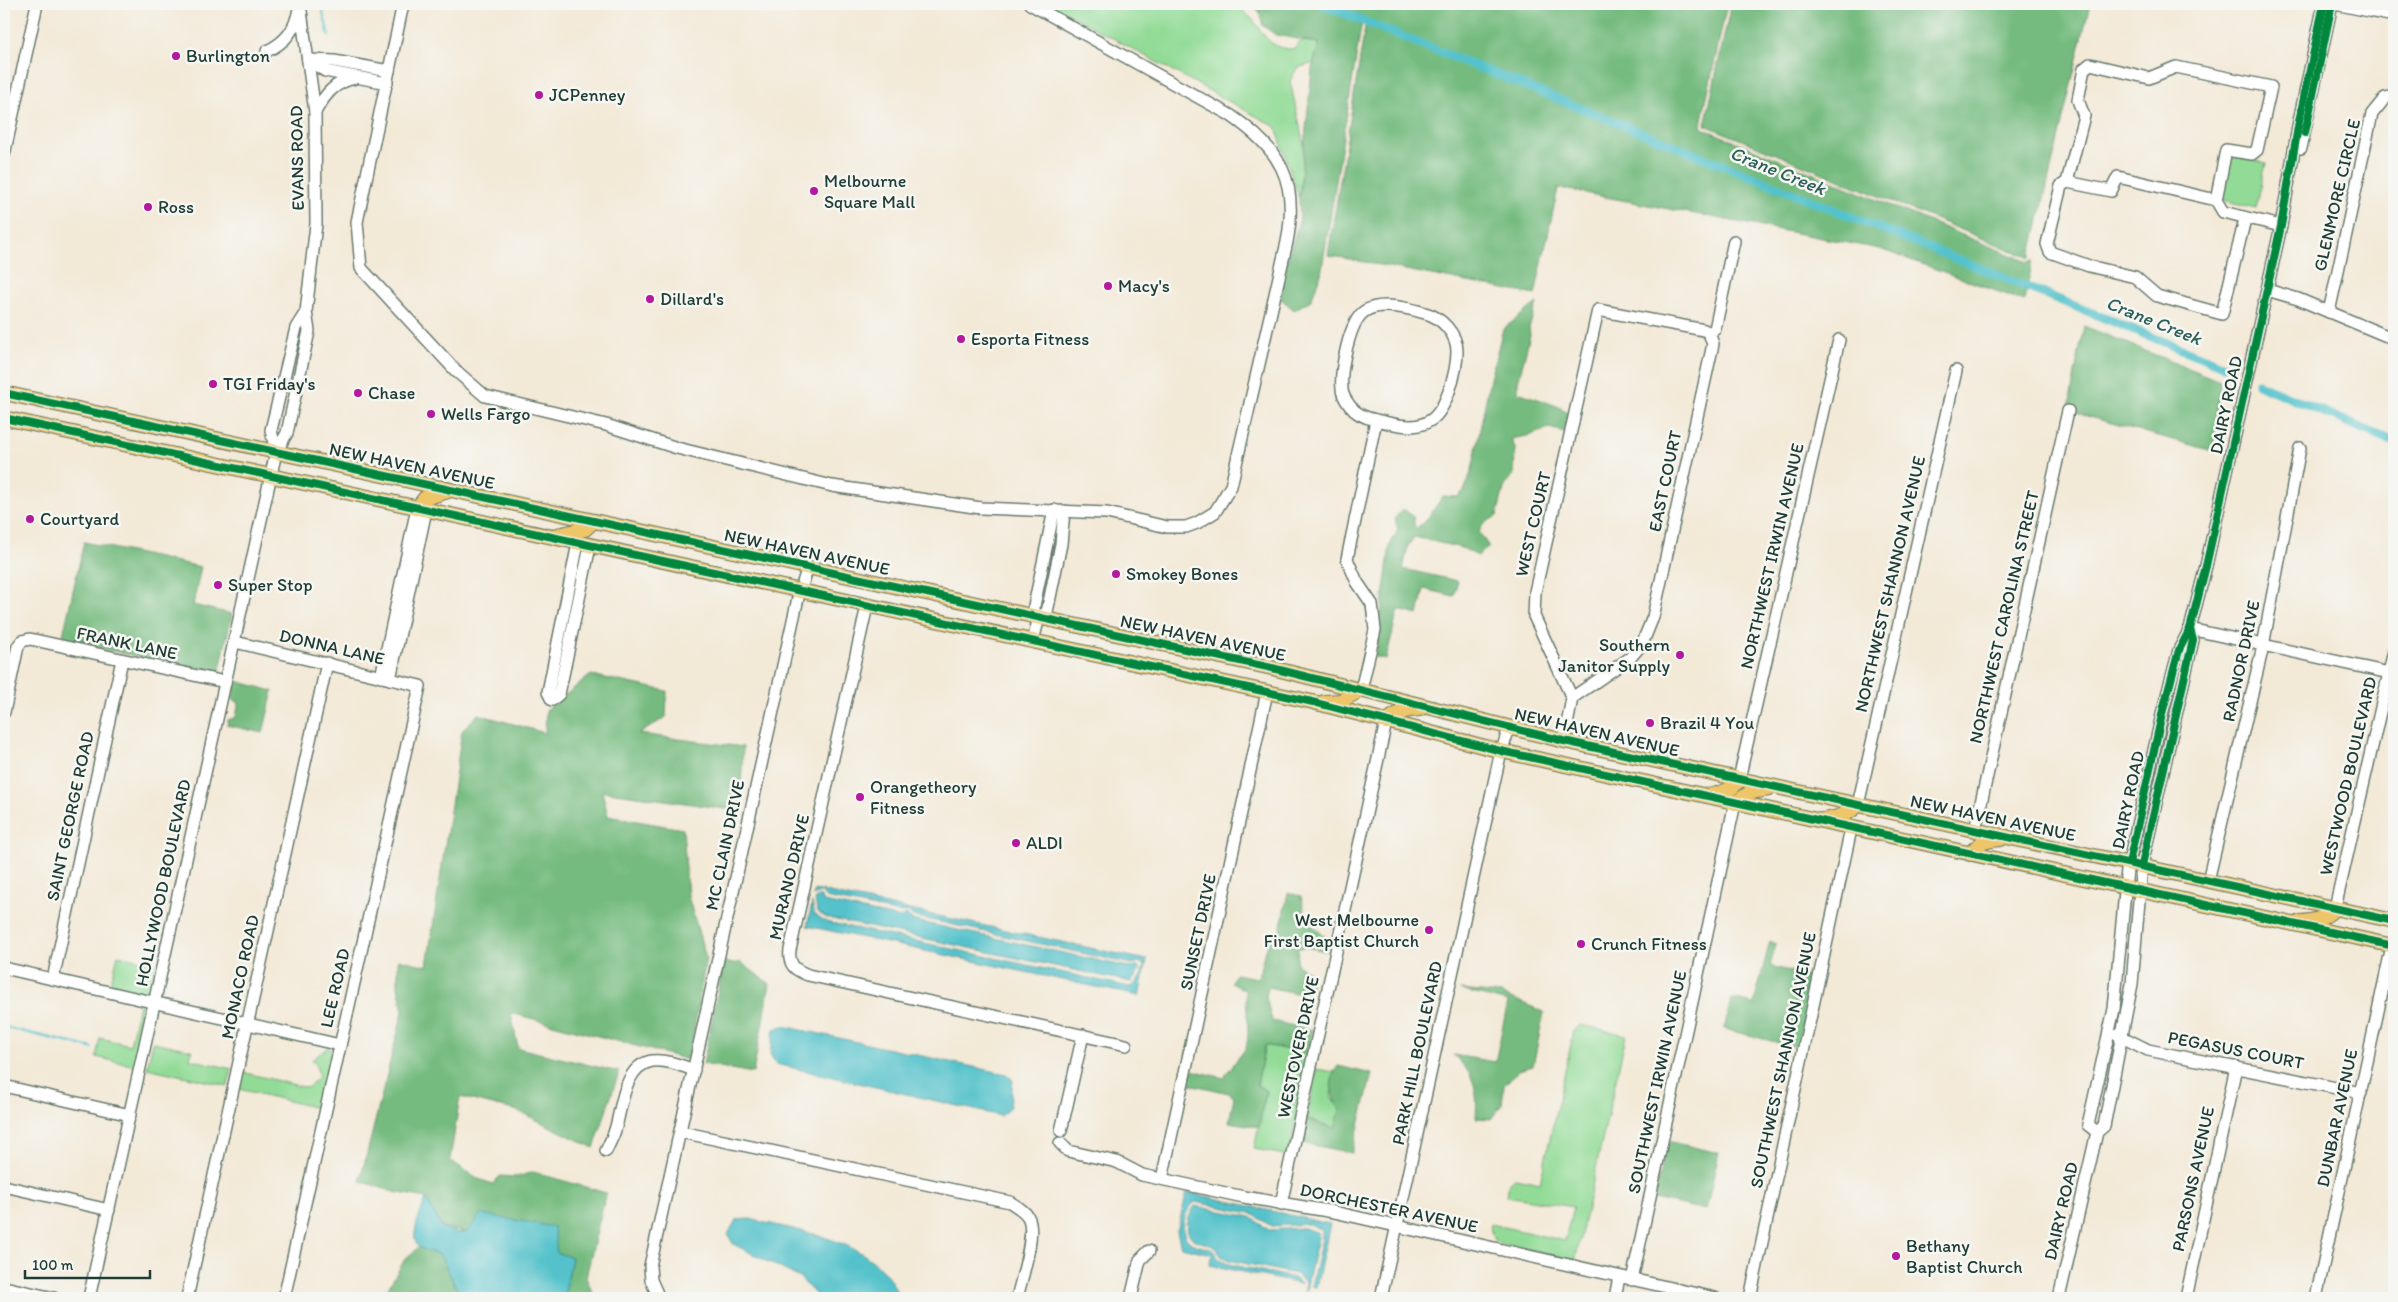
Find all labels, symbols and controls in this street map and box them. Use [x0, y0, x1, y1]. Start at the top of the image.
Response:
place label: Burlington [186, 45, 270, 67]
marker: Burlington [170, 50, 182, 62]
place label: JCPenney [549, 84, 626, 106]
marker: JCPenney [533, 89, 545, 101]
street label: EVANS ROAD [285, 105, 309, 211]
street label: GLENMORE CIRCLE [2309, 117, 2365, 273]
water label: Crane Creek [1727, 141, 1830, 200]
place label: Melbourne Square Mall [824, 170, 915, 213]
marker: Melbourne Square Mall [808, 185, 820, 197]
place label: Ross [158, 196, 194, 218]
marker: Ross [142, 201, 154, 213]
place label: Macy's [1118, 275, 1170, 297]
marker: Macy's [1102, 280, 1114, 292]
place label: Dillard's [660, 288, 724, 310]
water label: Crane Creek [2103, 291, 2206, 350]
marker: Dillard's [644, 293, 656, 305]
place label: Esporta Fitness [971, 328, 1089, 350]
marker: Esporta Fitness [955, 333, 967, 345]
street label: DAIRY ROAD [2205, 354, 2247, 456]
place label: TGI Friday's [223, 373, 316, 395]
marker: TGI Friday's [207, 378, 219, 390]
place label: Chase [368, 382, 415, 404]
marker: Chase [352, 387, 364, 399]
place label: Wells Fargo [441, 403, 530, 425]
marker: Wells Fargo [425, 408, 437, 420]
street label: EAST COURT [1644, 428, 1686, 534]
street label: NEW HAVEN AVENUE [327, 438, 497, 494]
street label: NORTHWEST IRWIN AVENUE [1735, 441, 1809, 671]
street label: NORTHWEST SHANNON AVENUE [1850, 454, 1930, 714]
street label: WEST COURT [1510, 469, 1556, 579]
street label: NORTHWEST CAROLINA STREET [1964, 488, 2044, 746]
place label: Courtyard [40, 508, 119, 530]
marker: Courtyard [24, 513, 36, 525]
street label: NEW HAVEN AVENUE [722, 524, 892, 580]
place label: Smokey Bones [1126, 563, 1238, 585]
marker: Smokey Bones [1110, 568, 1122, 580]
place label: Super Stop [228, 574, 313, 596]
marker: Super Stop [212, 579, 224, 591]
street label: RADNOR DRIVE [2217, 598, 2265, 724]
street label: NEW HAVEN AVENUE [1118, 610, 1288, 666]
street label: FRANK LANE [75, 622, 179, 664]
street label: DONNA LANE [277, 624, 387, 670]
place label: Southern Janitor Supply [1558, 634, 1671, 677]
marker: Southern Janitor Supply [1674, 649, 1686, 661]
street label: WESTWOOD BOULEVARD [2314, 674, 2382, 878]
street label: NEW HAVEN AVENUE [1512, 702, 1682, 762]
place label: Brazil 4 You [1660, 712, 1754, 734]
marker: Brazil 4 You [1644, 717, 1656, 729]
street label: SAINT GEORGE ROAD [41, 729, 99, 903]
street label: DAIRY ROAD [2107, 749, 2149, 851]
place label: Orangetheory Fitness [870, 776, 977, 819]
street label: HOLLYWOOD BOULEVARD [130, 777, 196, 989]
street label: MC CLAIN DRIVE [700, 778, 750, 912]
street label: NEW HAVEN AVENUE [1908, 790, 2078, 846]
marker: Orangetheory Fitness [854, 791, 866, 803]
street label: MURANO DRIVE [764, 812, 814, 942]
place label: ALDI [1026, 832, 1063, 854]
marker: ALDI [1010, 837, 1022, 849]
street label: SUNSET DRIVE [1175, 872, 1221, 992]
place label: West Melbourne First Baptist Church [1264, 909, 1419, 952]
street label: MONACO ROAD [216, 913, 264, 1041]
marker: West Melbourne First Baptist Church [1423, 924, 1435, 936]
street label: SOUTHWEST SHANNON AVENUE [1745, 930, 1821, 1190]
place label: Crunch Fitness [1591, 933, 1707, 955]
marker: Crunch Fitness [1575, 938, 1587, 950]
street label: LEE ROAD [315, 946, 355, 1030]
street label: PARK HILL BOULEVARD [1387, 959, 1447, 1147]
street label: SOUTHWEST IRWIN AVENUE [1623, 969, 1691, 1195]
street label: WESTOVER DRIVE [1272, 974, 1324, 1120]
street label: PEGASUS COURT [2166, 1026, 2306, 1074]
street label: DUNBAR AVENUE [2312, 1047, 2362, 1189]
street label: PARSONS AVENUE [2167, 1104, 2219, 1254]
street label: DAIRY ROAD [2039, 1160, 2083, 1262]
street label: DORCHESTER AVENUE [1298, 1178, 1480, 1238]
place label: Bethany Baptist Church [1906, 1235, 2022, 1278]
scale bar [25, 1247, 150, 1279]
marker: Bethany Baptist Church [1890, 1250, 1902, 1262]
text: 100 m [32, 1256, 74, 1274]

